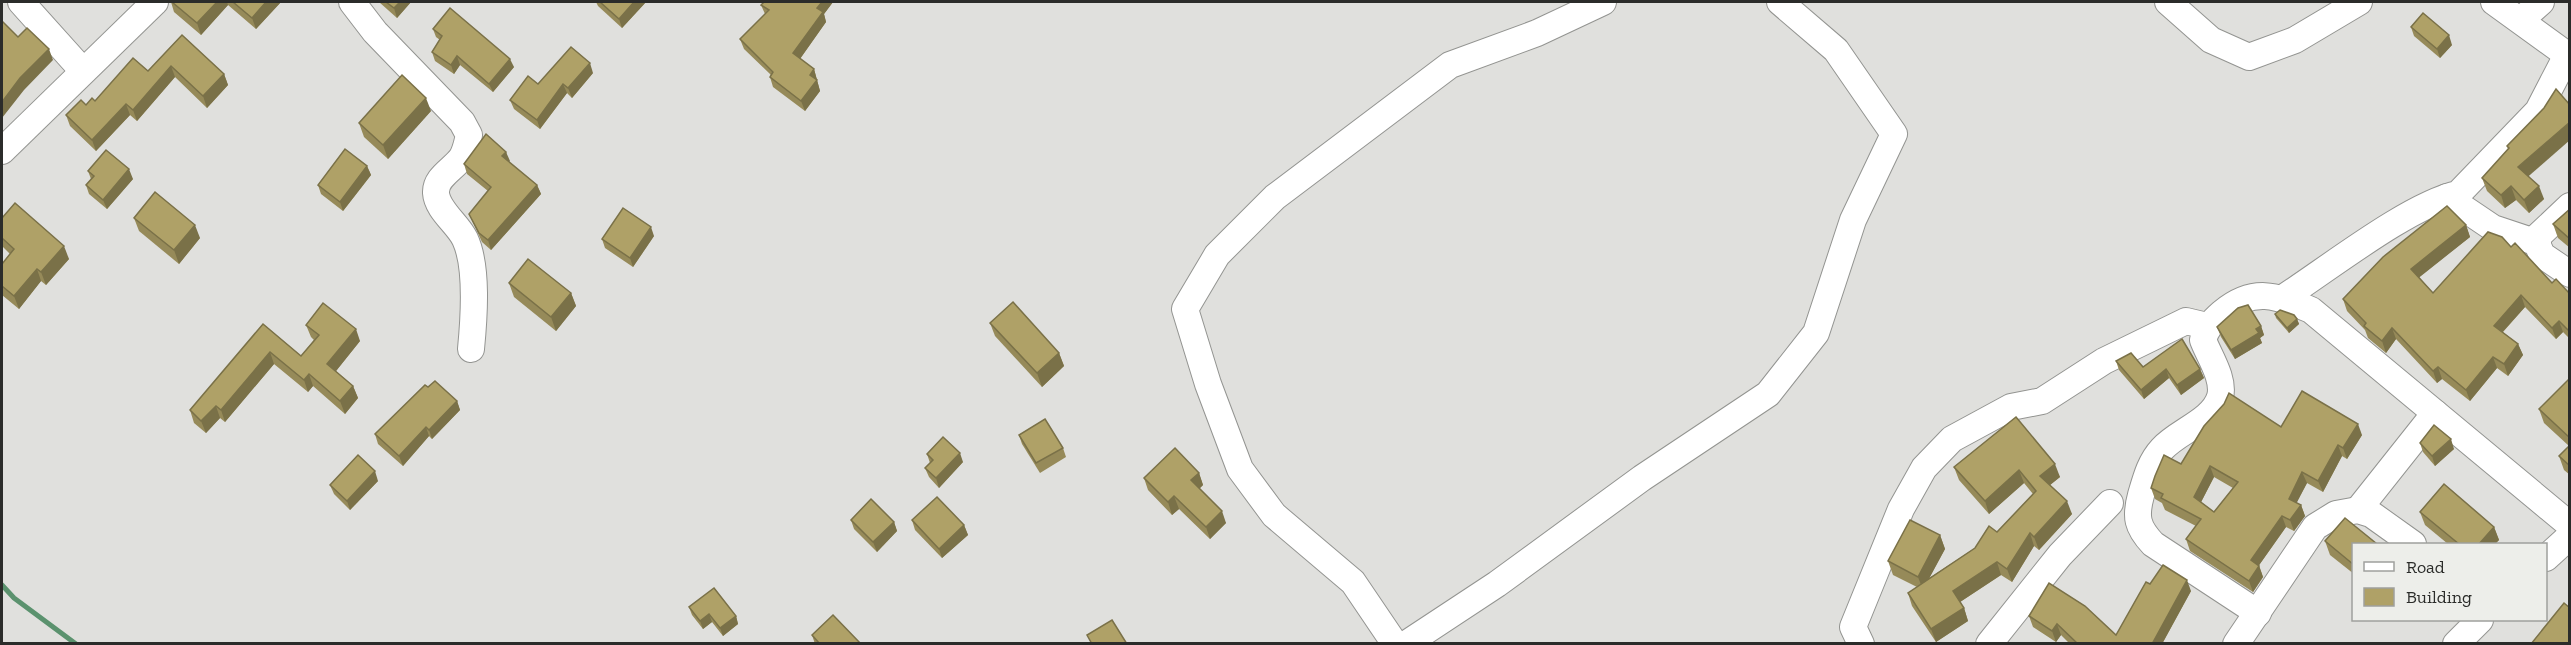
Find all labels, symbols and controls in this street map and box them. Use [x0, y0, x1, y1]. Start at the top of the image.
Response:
legend [2352, 543, 2547, 621]
text: Road [2406, 556, 2445, 578]
text: Building [2406, 586, 2472, 608]

